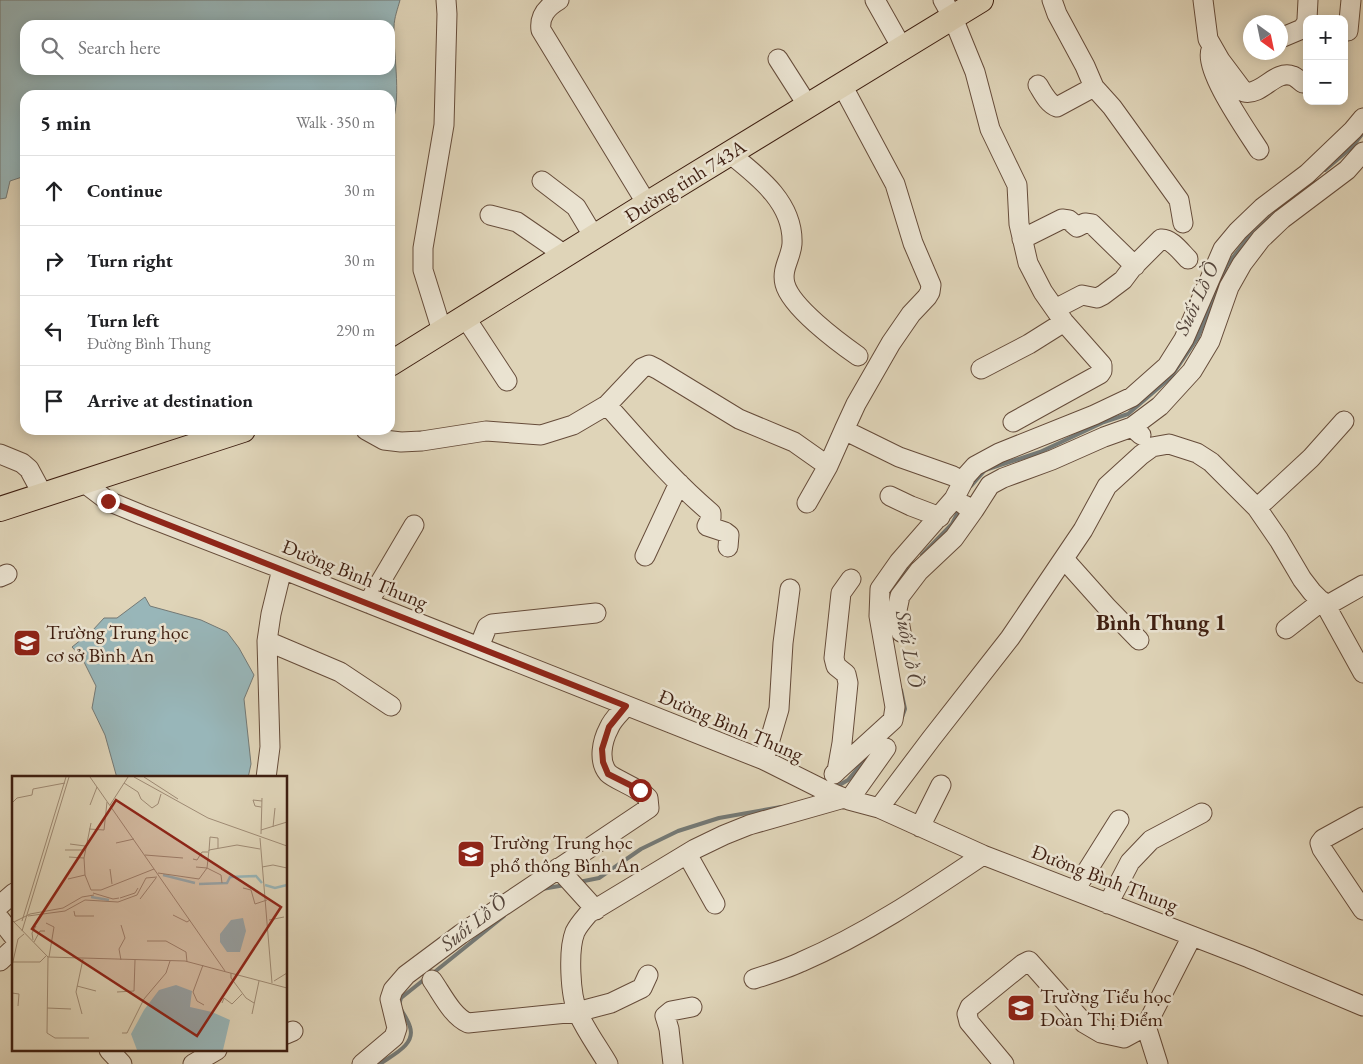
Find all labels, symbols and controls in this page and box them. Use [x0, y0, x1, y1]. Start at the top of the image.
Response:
north arrow [1243, 15, 1288, 60]
map controls [1303, 15, 1348, 105]
button: + [1303, 15, 1348, 60]
search box [20, 20, 395, 75]
icon: search [38, 34, 66, 62]
text: Search here [78, 35, 160, 60]
button: − [1303, 60, 1348, 105]
text: 5 min [40, 109, 91, 136]
text: Walk · 350 m [296, 112, 375, 133]
street label: Đường tỉnh 743A [619, 133, 751, 229]
icon: ahead [40, 177, 68, 205]
text: Continue [87, 178, 162, 203]
text: 30 m [344, 180, 375, 201]
icon: right [40, 247, 68, 275]
text: Turn right [87, 248, 173, 273]
text: 30 m [344, 250, 375, 271]
water label: Suối Lồ Ồ [1167, 257, 1225, 340]
text: Turn left [87, 308, 159, 333]
icon: left [40, 317, 68, 345]
text: 290 m [336, 320, 375, 341]
text: Đường Bình Thung [87, 333, 211, 354]
icon: arrive [40, 387, 68, 415]
text: Arrive at destination [87, 388, 253, 413]
route end [97, 490, 120, 513]
street label: Đường Bình Thung [278, 533, 432, 615]
water label: Suối Lồ Ồ [890, 607, 930, 690]
district label: Bình Thung 1 [1096, 608, 1226, 637]
place label: Trường Trung học cơ sở Bình An [46, 619, 189, 668]
school or university icon: Trường Trung học cơ sở Bình An [12, 628, 42, 658]
street label: Đường Bình Thung [655, 683, 808, 767]
inset map [12, 776, 288, 1052]
route start [629, 779, 652, 802]
place label: Trường Trung học phổ thông Bình An [490, 829, 640, 878]
street label: Đường Bình Thung [1028, 838, 1182, 918]
school or university icon: Trường Trung học phổ thông Bình An [456, 839, 486, 869]
water label: Suối Lồ Ồ [433, 887, 512, 957]
place label: Trường Tiểu học Đoàn Thị Điểm [1040, 983, 1172, 1032]
school or university icon: Trường Tiểu học Đoàn Thị Điểm [1006, 993, 1036, 1023]

